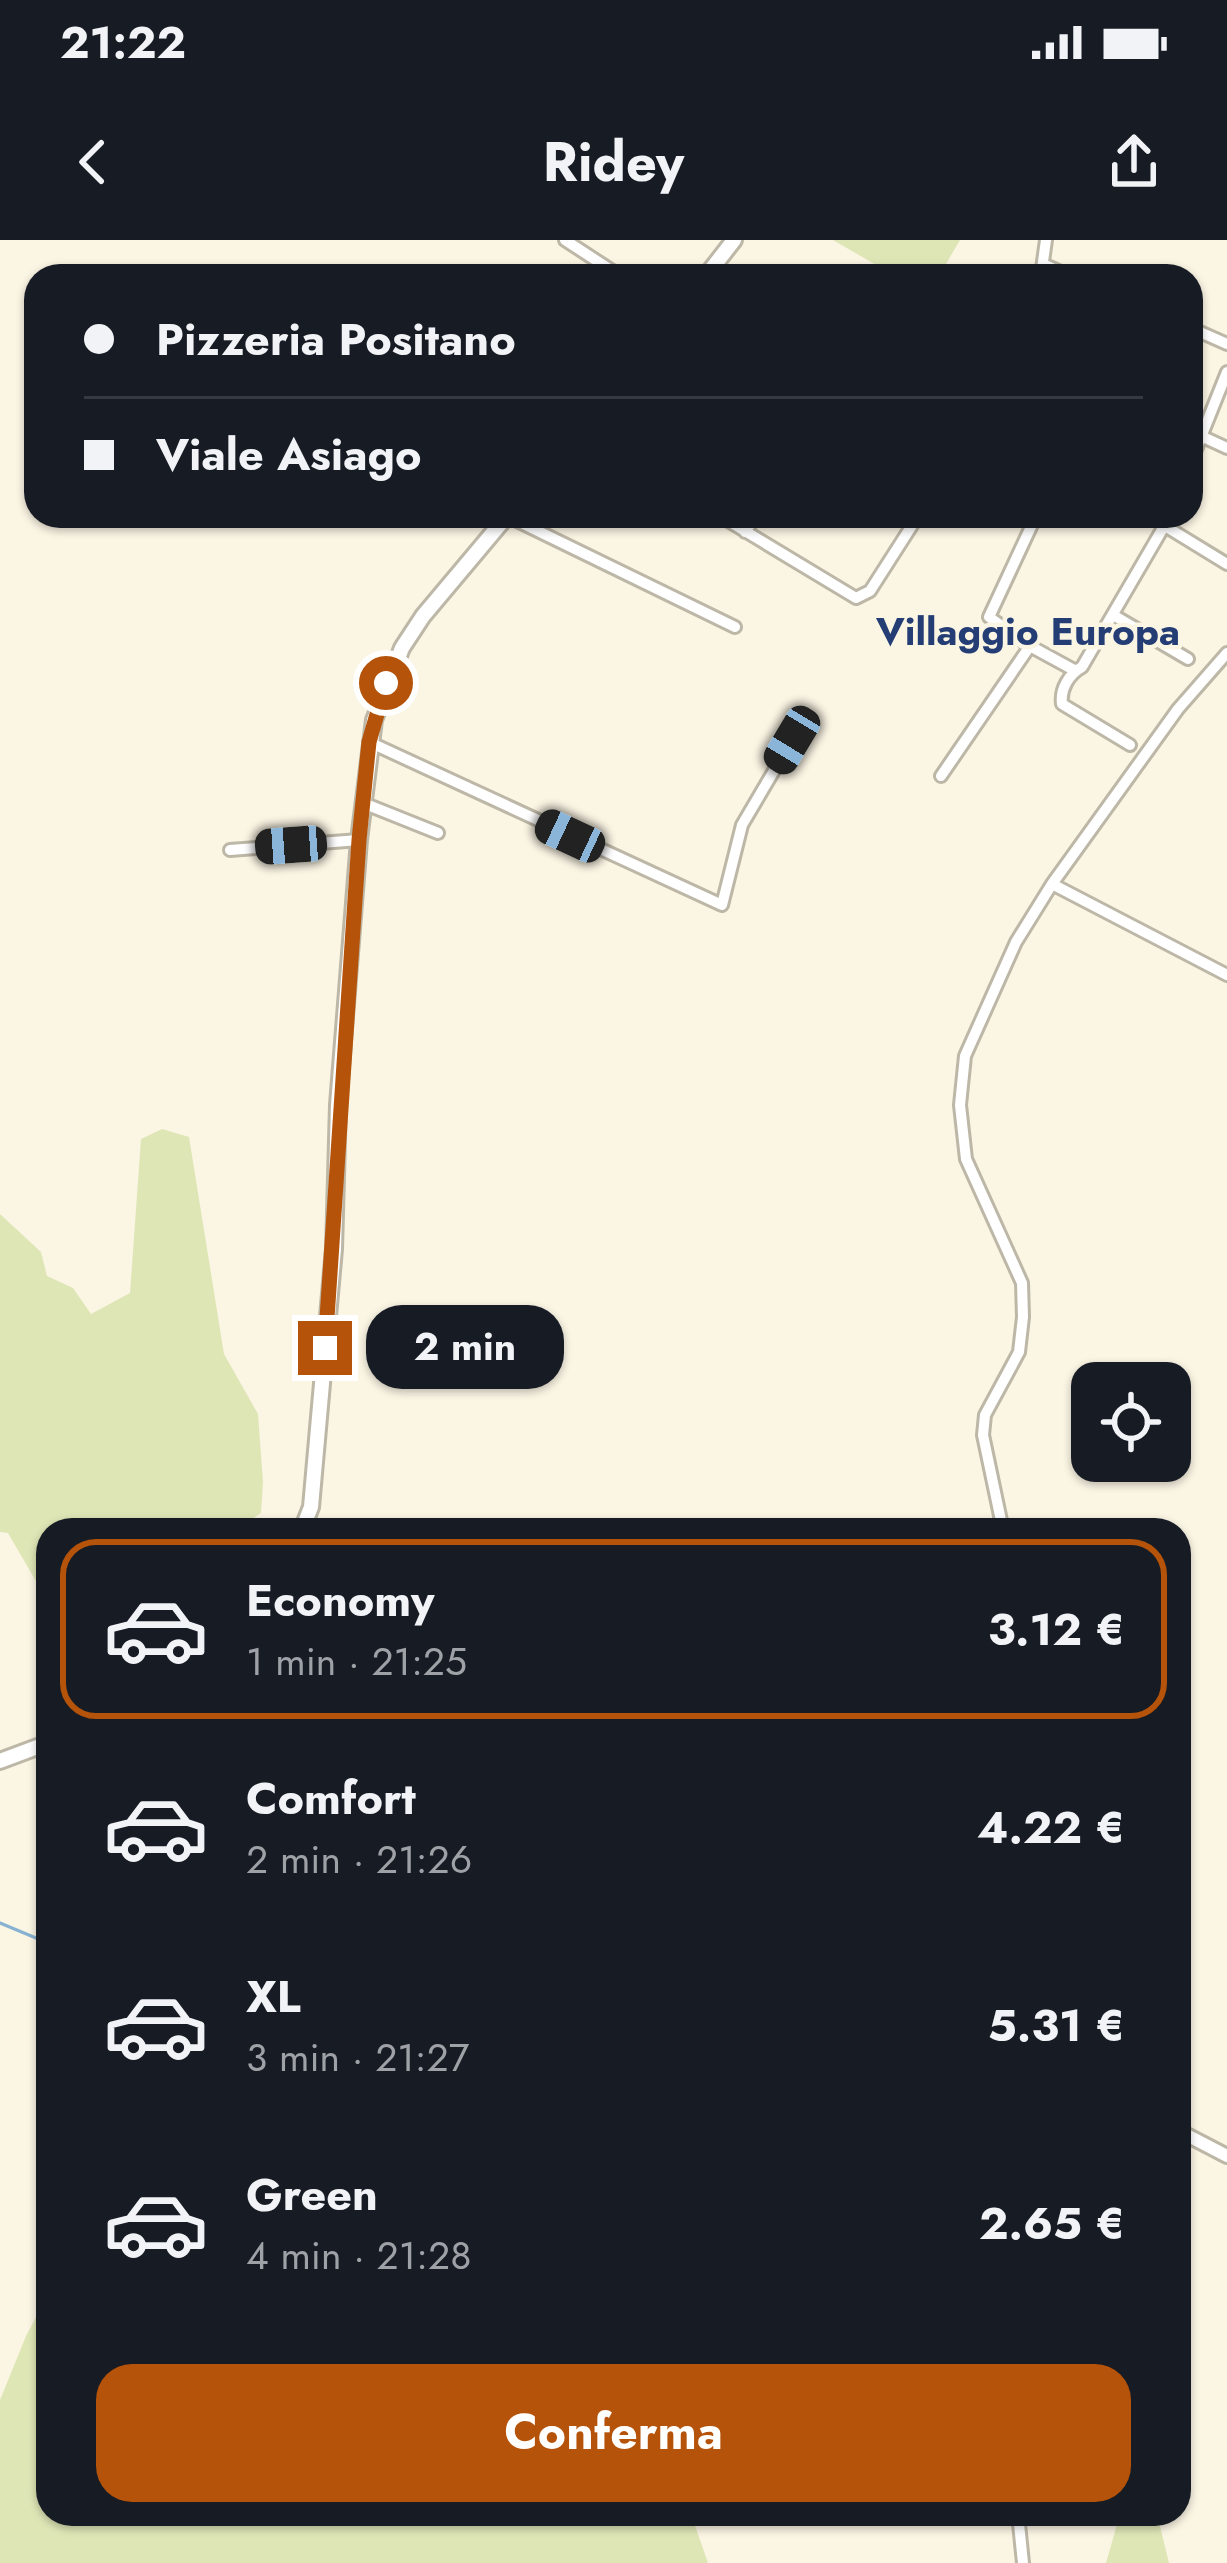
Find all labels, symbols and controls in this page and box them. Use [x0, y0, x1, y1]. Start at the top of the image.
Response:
text: 21:22 [60, 10, 186, 75]
text: Ridey [543, 123, 684, 201]
icon: back [60, 129, 126, 195]
icon: share [1101, 129, 1167, 195]
text: Pizzeria Positano [156, 307, 516, 372]
text: Viale Asiago [156, 422, 421, 487]
district label: Villaggio Europa [875, 603, 1180, 660]
route start [359, 656, 413, 710]
car [758, 700, 826, 780]
car [530, 804, 610, 868]
car [254, 825, 328, 865]
callout: 2 min [367, 1306, 565, 1390]
text: 2 min [414, 1318, 516, 1375]
route end [298, 1321, 352, 1375]
map controls [1071, 1362, 1191, 1482]
button: locate [1071, 1362, 1191, 1482]
text: Economy [246, 1568, 434, 1633]
icon: car [102, 1575, 210, 1683]
text: 3.12 € [988, 1597, 1125, 1662]
text: 1 min · 21:25 [246, 1633, 467, 1690]
text: Comfort [246, 1766, 416, 1831]
icon: car [102, 1773, 210, 1881]
text: 4.22 € [977, 1795, 1125, 1860]
text: 2 min · 21:26 [246, 1831, 472, 1888]
text: XL [246, 1964, 301, 2029]
icon: car [102, 1971, 210, 2079]
text: 5.31 € [988, 1993, 1125, 2058]
text: 3 min · 21:27 [246, 2029, 469, 2086]
text: Green [246, 2162, 378, 2227]
icon: car [102, 2169, 210, 2277]
text: 2.65 € [979, 2191, 1125, 2256]
text: 4 min · 21:28 [246, 2227, 472, 2284]
button: Conferma [96, 2364, 1131, 2502]

